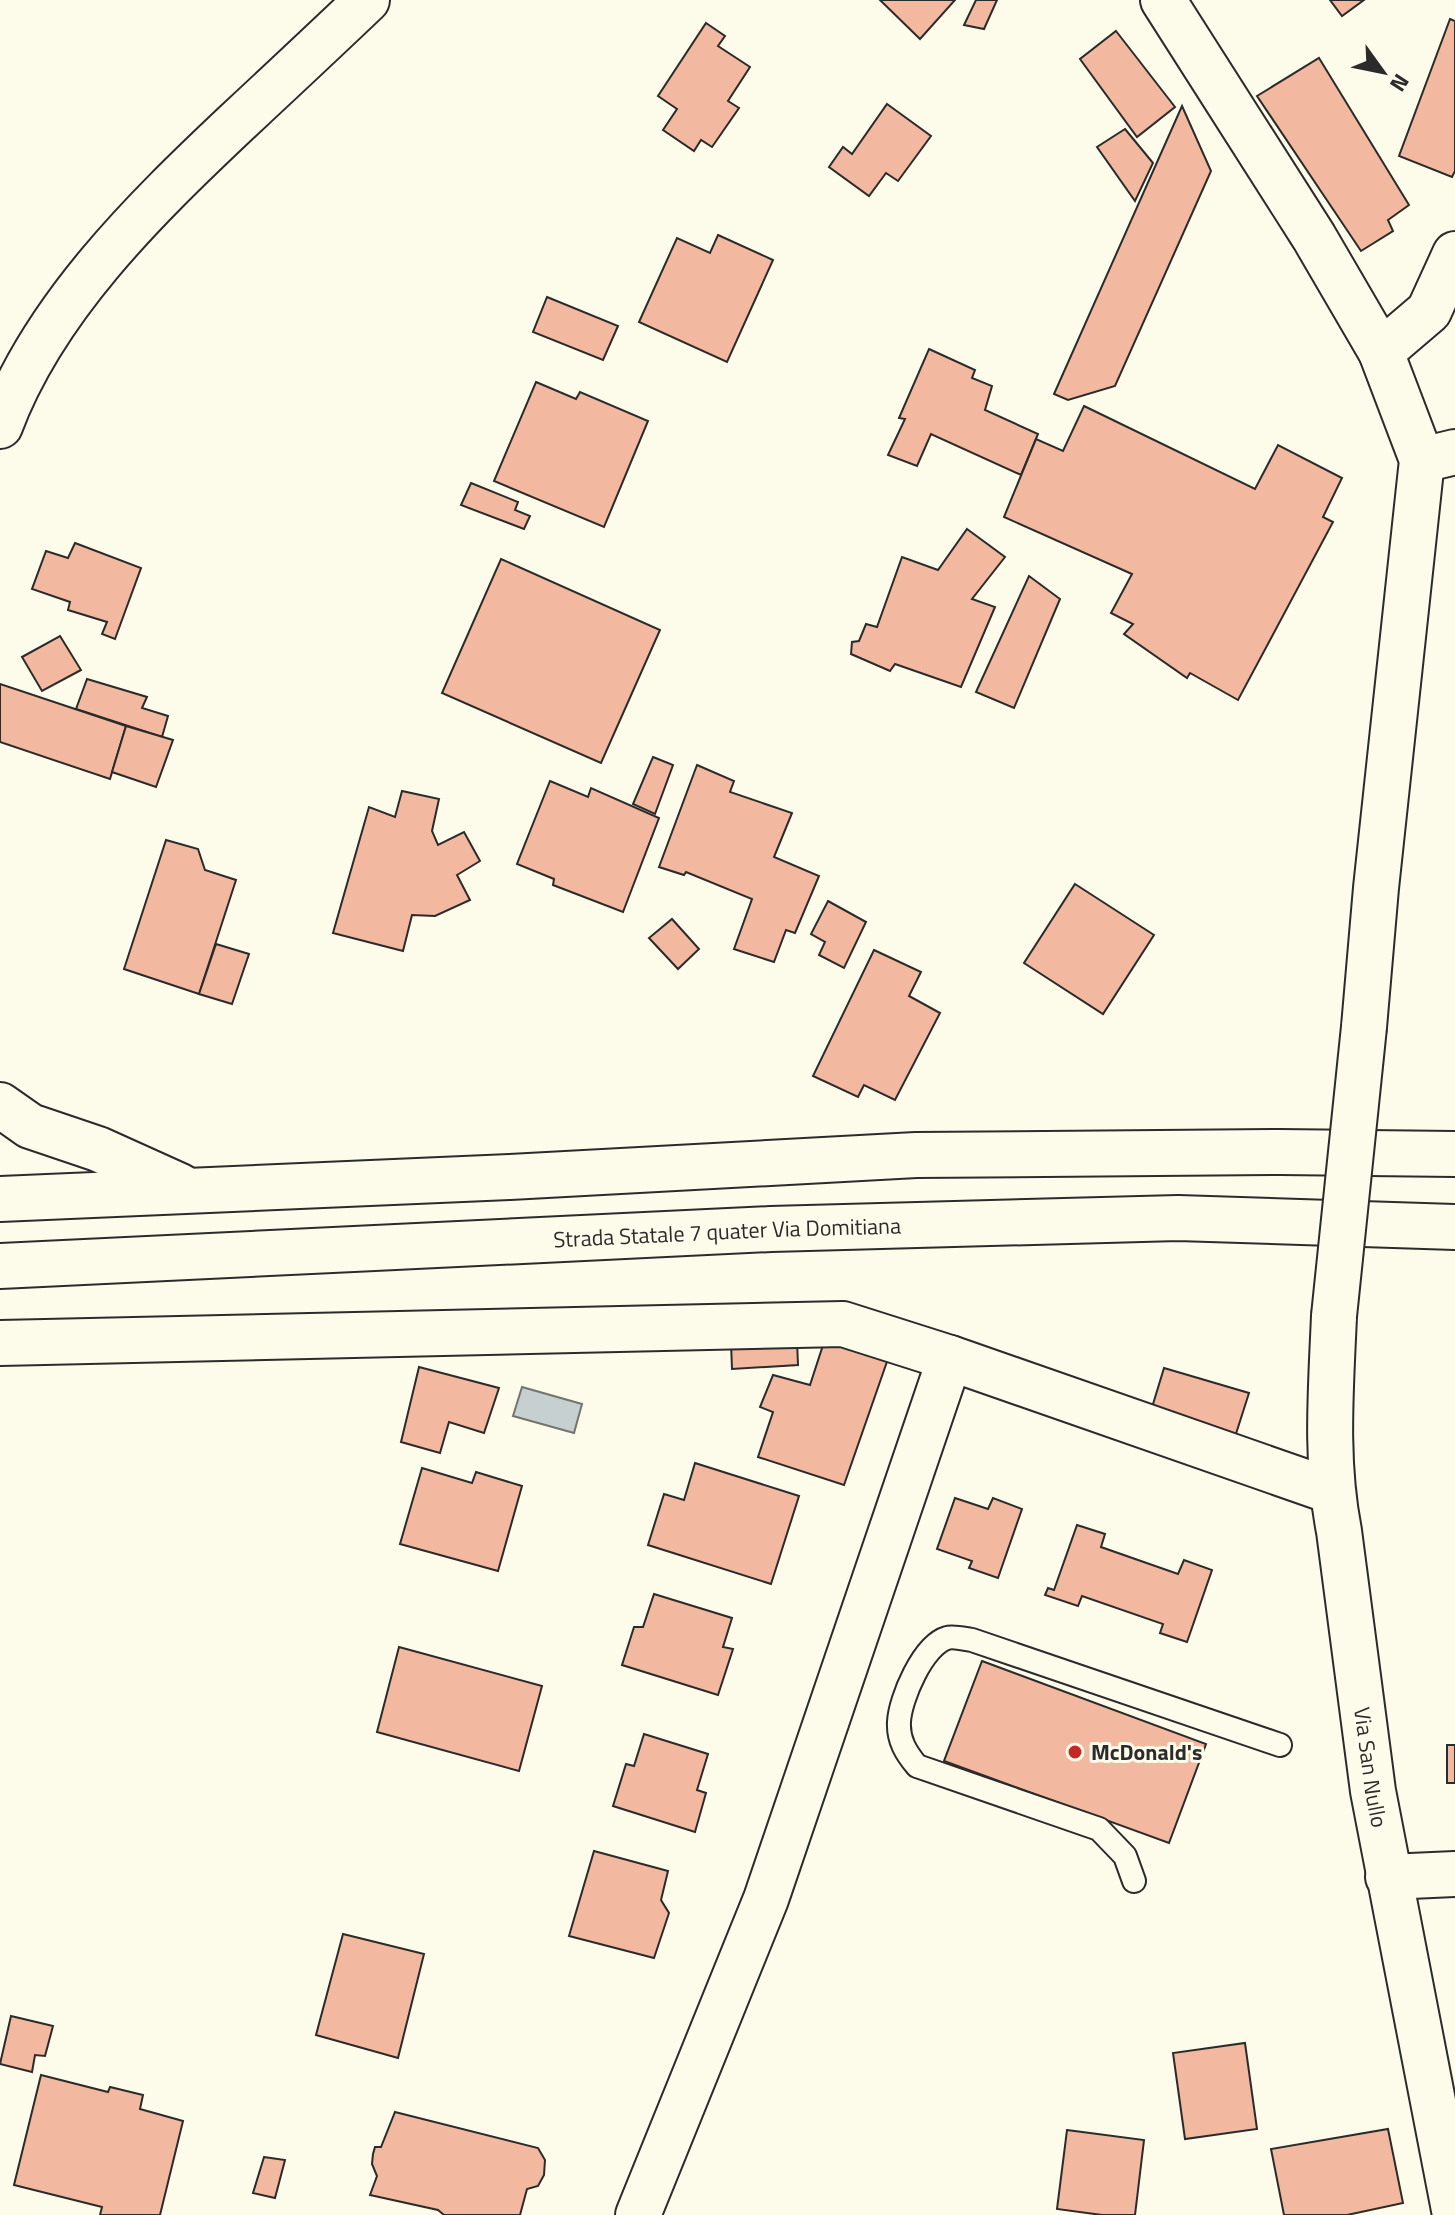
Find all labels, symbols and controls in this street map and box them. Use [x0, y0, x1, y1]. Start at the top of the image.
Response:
north arrow [1343, 32, 1423, 112]
text: N [1381, 67, 1418, 99]
street label: Strada Statale 7 quater Via Domitiana [553, 1208, 901, 1256]
street label: Via San Nullo [1345, 1705, 1397, 1830]
place label: McDonald's [1091, 1735, 1202, 1769]
marker: McDonald's [1066, 1743, 1084, 1761]

